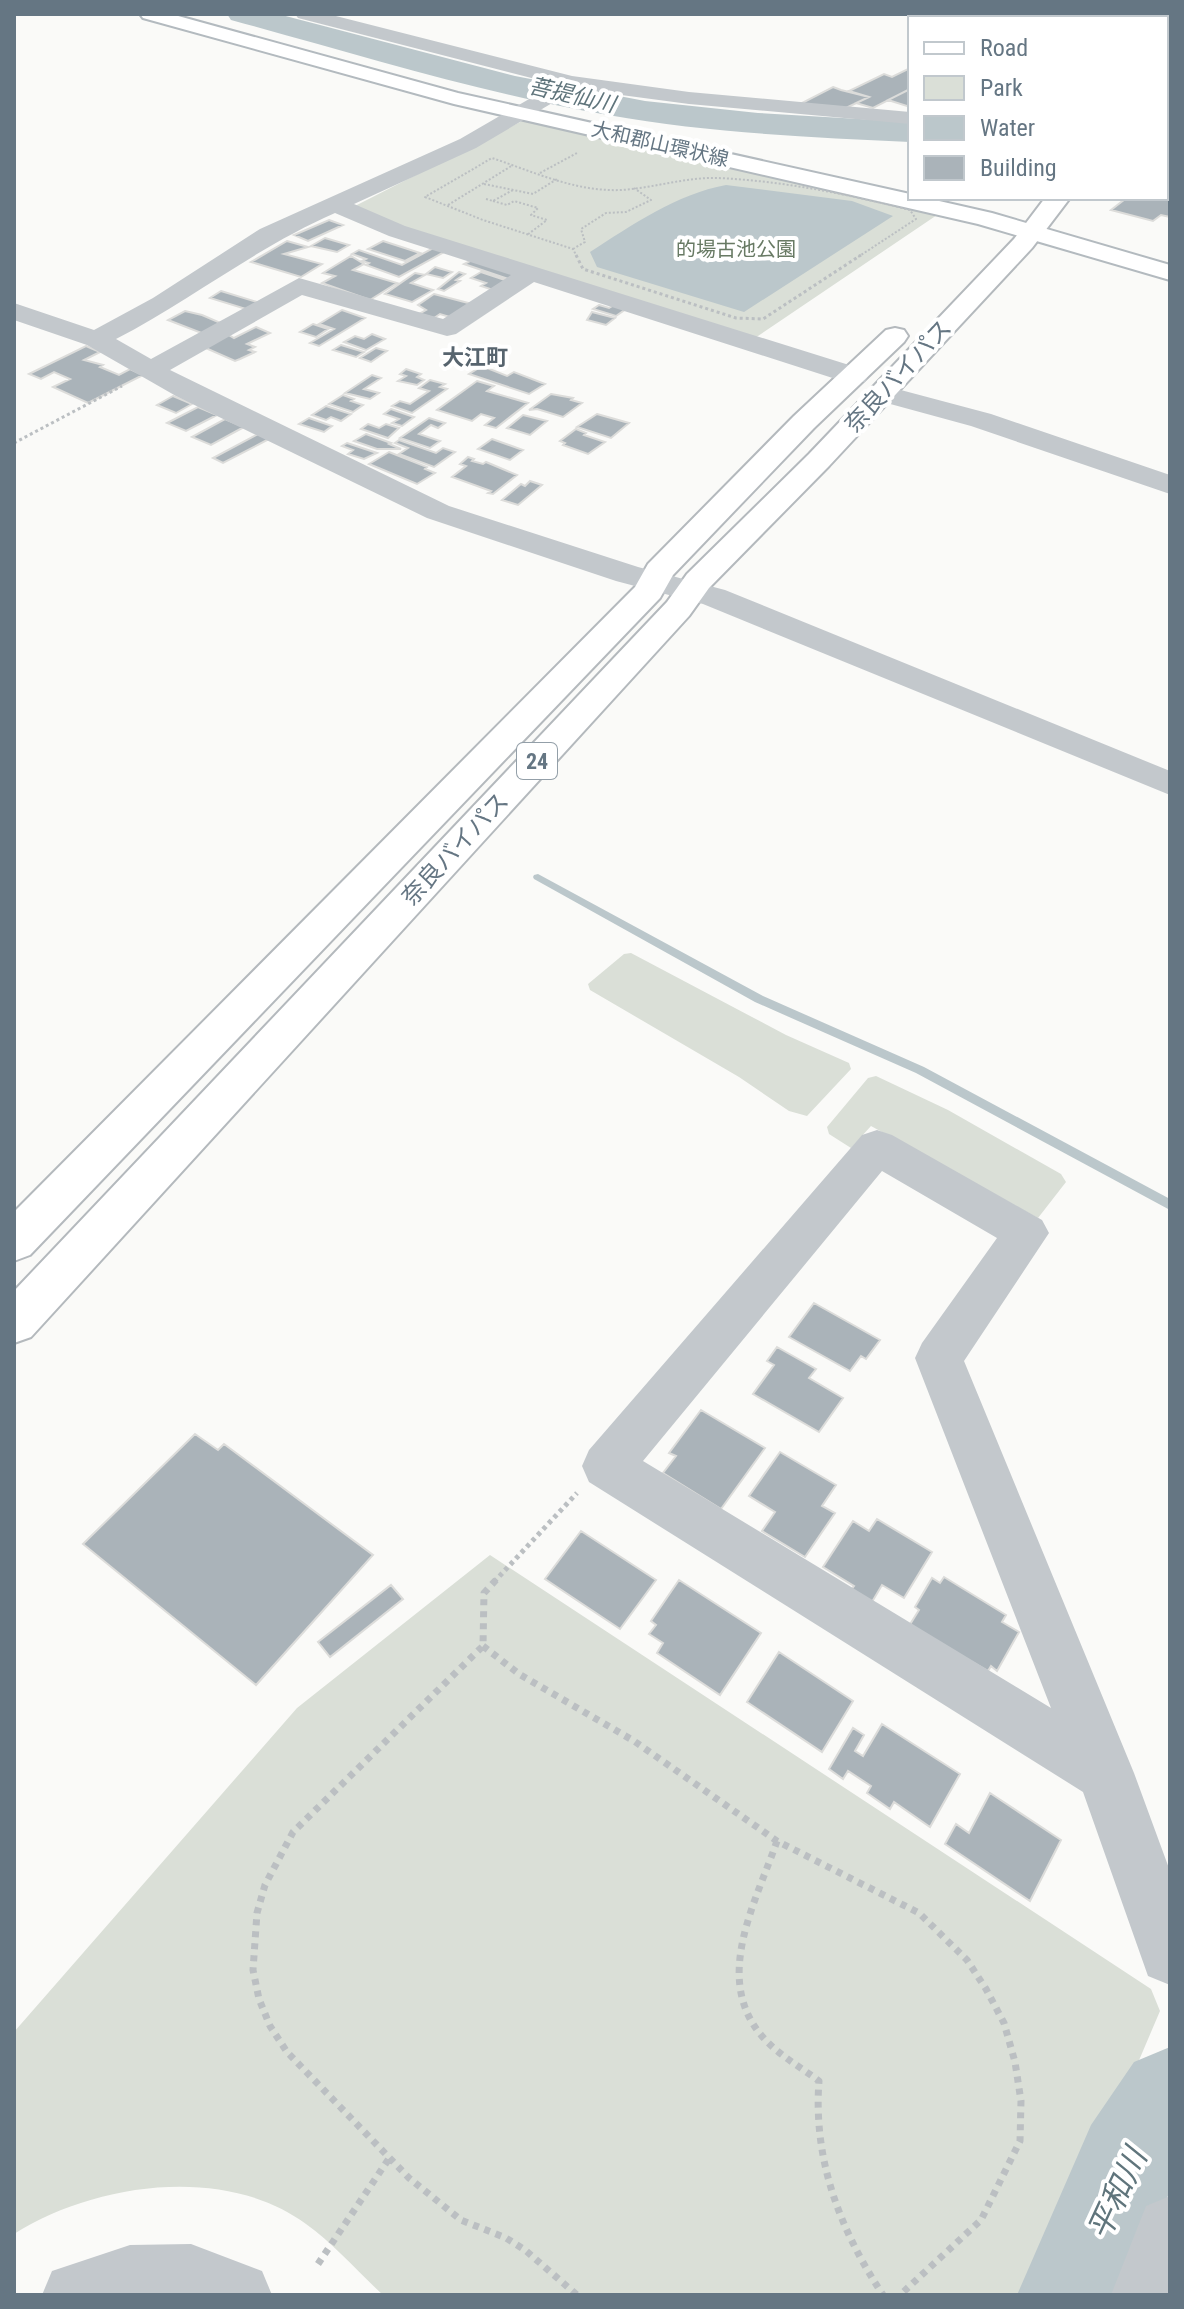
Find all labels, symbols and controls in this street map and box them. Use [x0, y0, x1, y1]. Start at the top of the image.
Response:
legend [908, 16, 1168, 200]
text: Road [980, 34, 1028, 62]
water label: 菩提仙川 [526, 73, 620, 118]
text: Park [980, 74, 1023, 102]
text: Water [980, 114, 1035, 142]
street label: 大和郡山環状線 [589, 117, 731, 171]
text: Building [980, 154, 1057, 182]
park label: 的場古池公園 [676, 237, 796, 261]
street label: 奈良バイパス [839, 314, 957, 438]
district label: 大江町 [442, 345, 508, 370]
road number: 24 [517, 743, 557, 779]
street label: 奈良バイパス [396, 787, 514, 911]
water label: 平和川 [1079, 2140, 1156, 2246]

